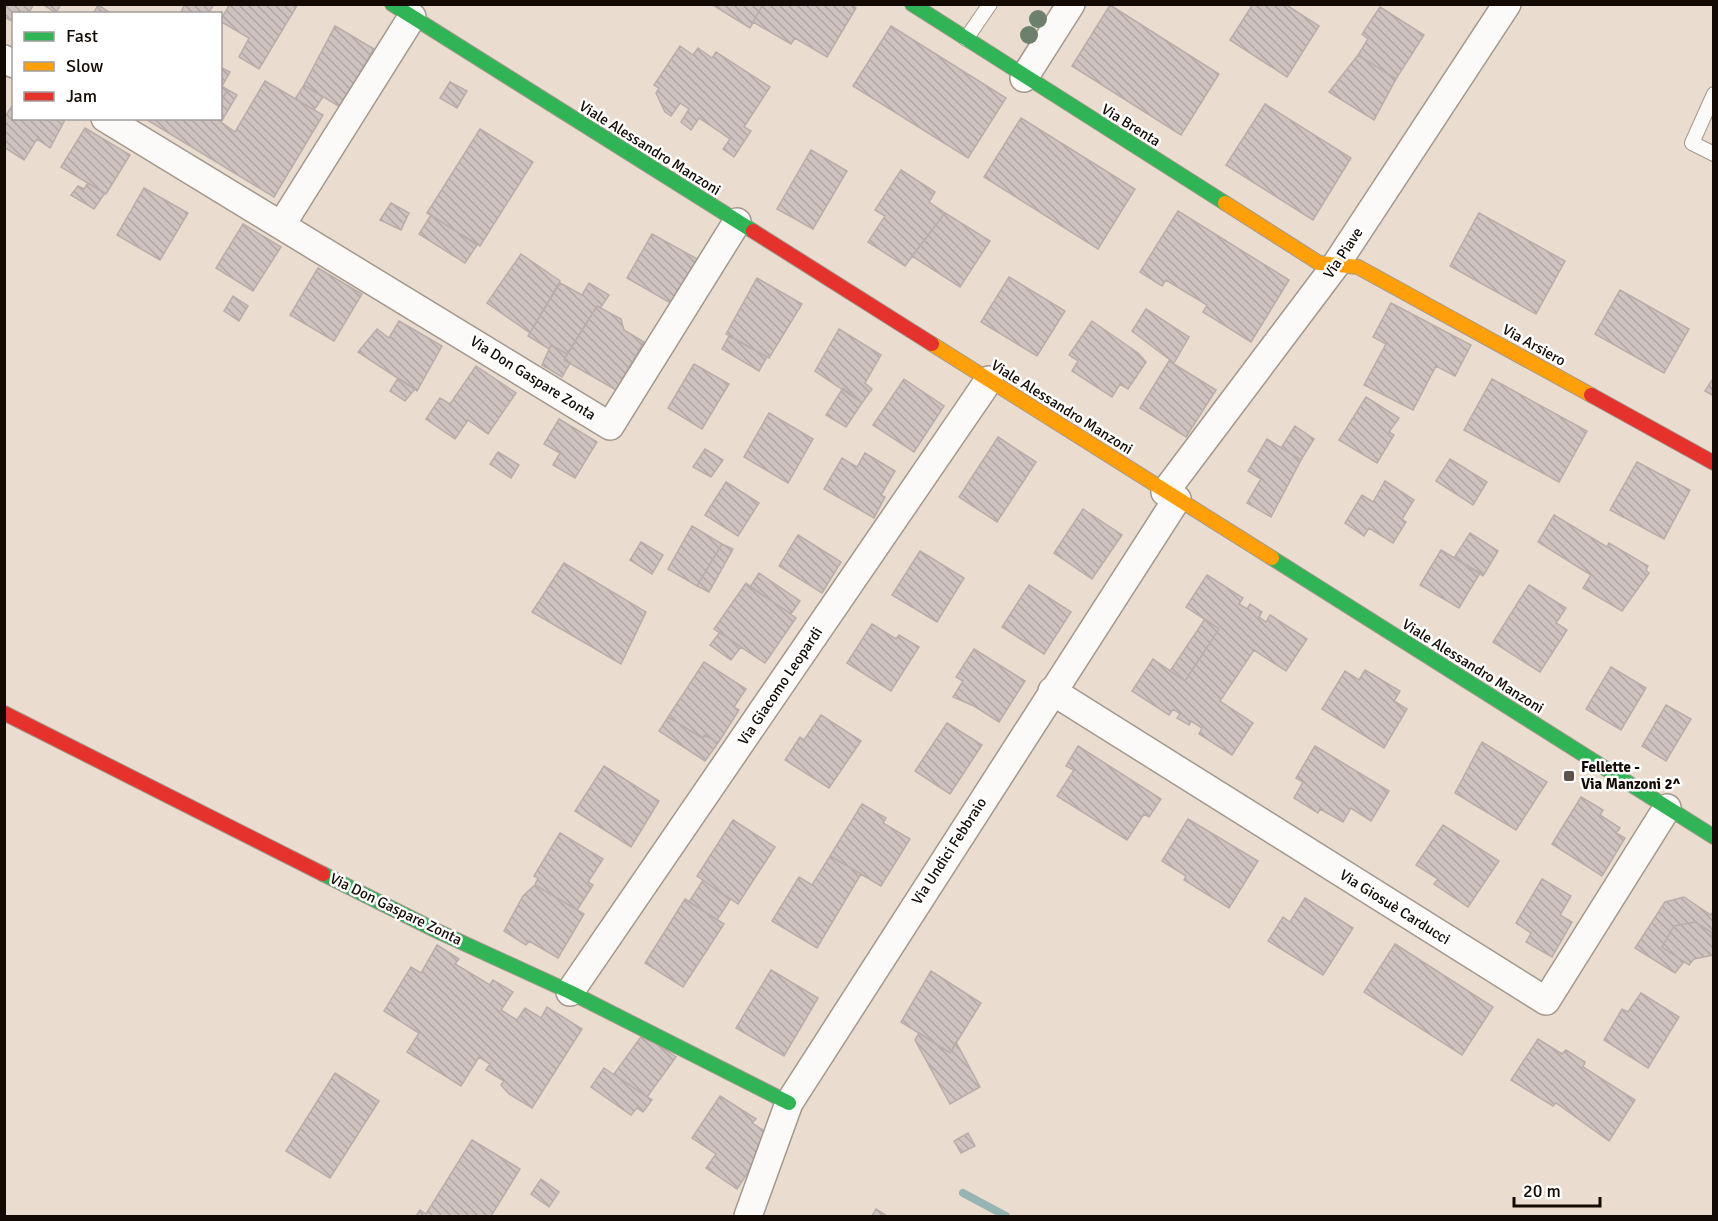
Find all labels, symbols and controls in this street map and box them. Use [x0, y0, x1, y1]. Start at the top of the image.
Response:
legend [12, 12, 222, 120]
text: Fast [66, 25, 98, 47]
text: Slow [66, 55, 103, 77]
text: Jam [66, 85, 97, 107]
street label: Viale Alessandro Manzoni [576, 97, 724, 199]
street label: Via Brenta [1098, 100, 1164, 150]
street label: Via Piave [1319, 224, 1367, 282]
street label: Via Arsiero [1499, 320, 1569, 370]
street label: Via Don Gaspare Zonta [467, 332, 599, 424]
street label: Viale Alessandro Manzoni [988, 356, 1136, 458]
street label: Viale Alessandro Manzoni [1399, 615, 1547, 717]
street label: Via Giacomo Leopardi [734, 624, 826, 748]
place label: Fellette - Via Manzoni 2^ [1581, 758, 1680, 793]
marker: Fellette - Via Manzoni 2^ [1562, 769, 1576, 783]
street label: Via Undici Febbraio [908, 794, 990, 908]
street label: Via Giosuè Carducci [1336, 866, 1454, 948]
street label: Via Don Gaspare Zonta [327, 869, 465, 949]
scale bar [1514, 1170, 1600, 1208]
text: 20 m [1523, 1180, 1561, 1202]

